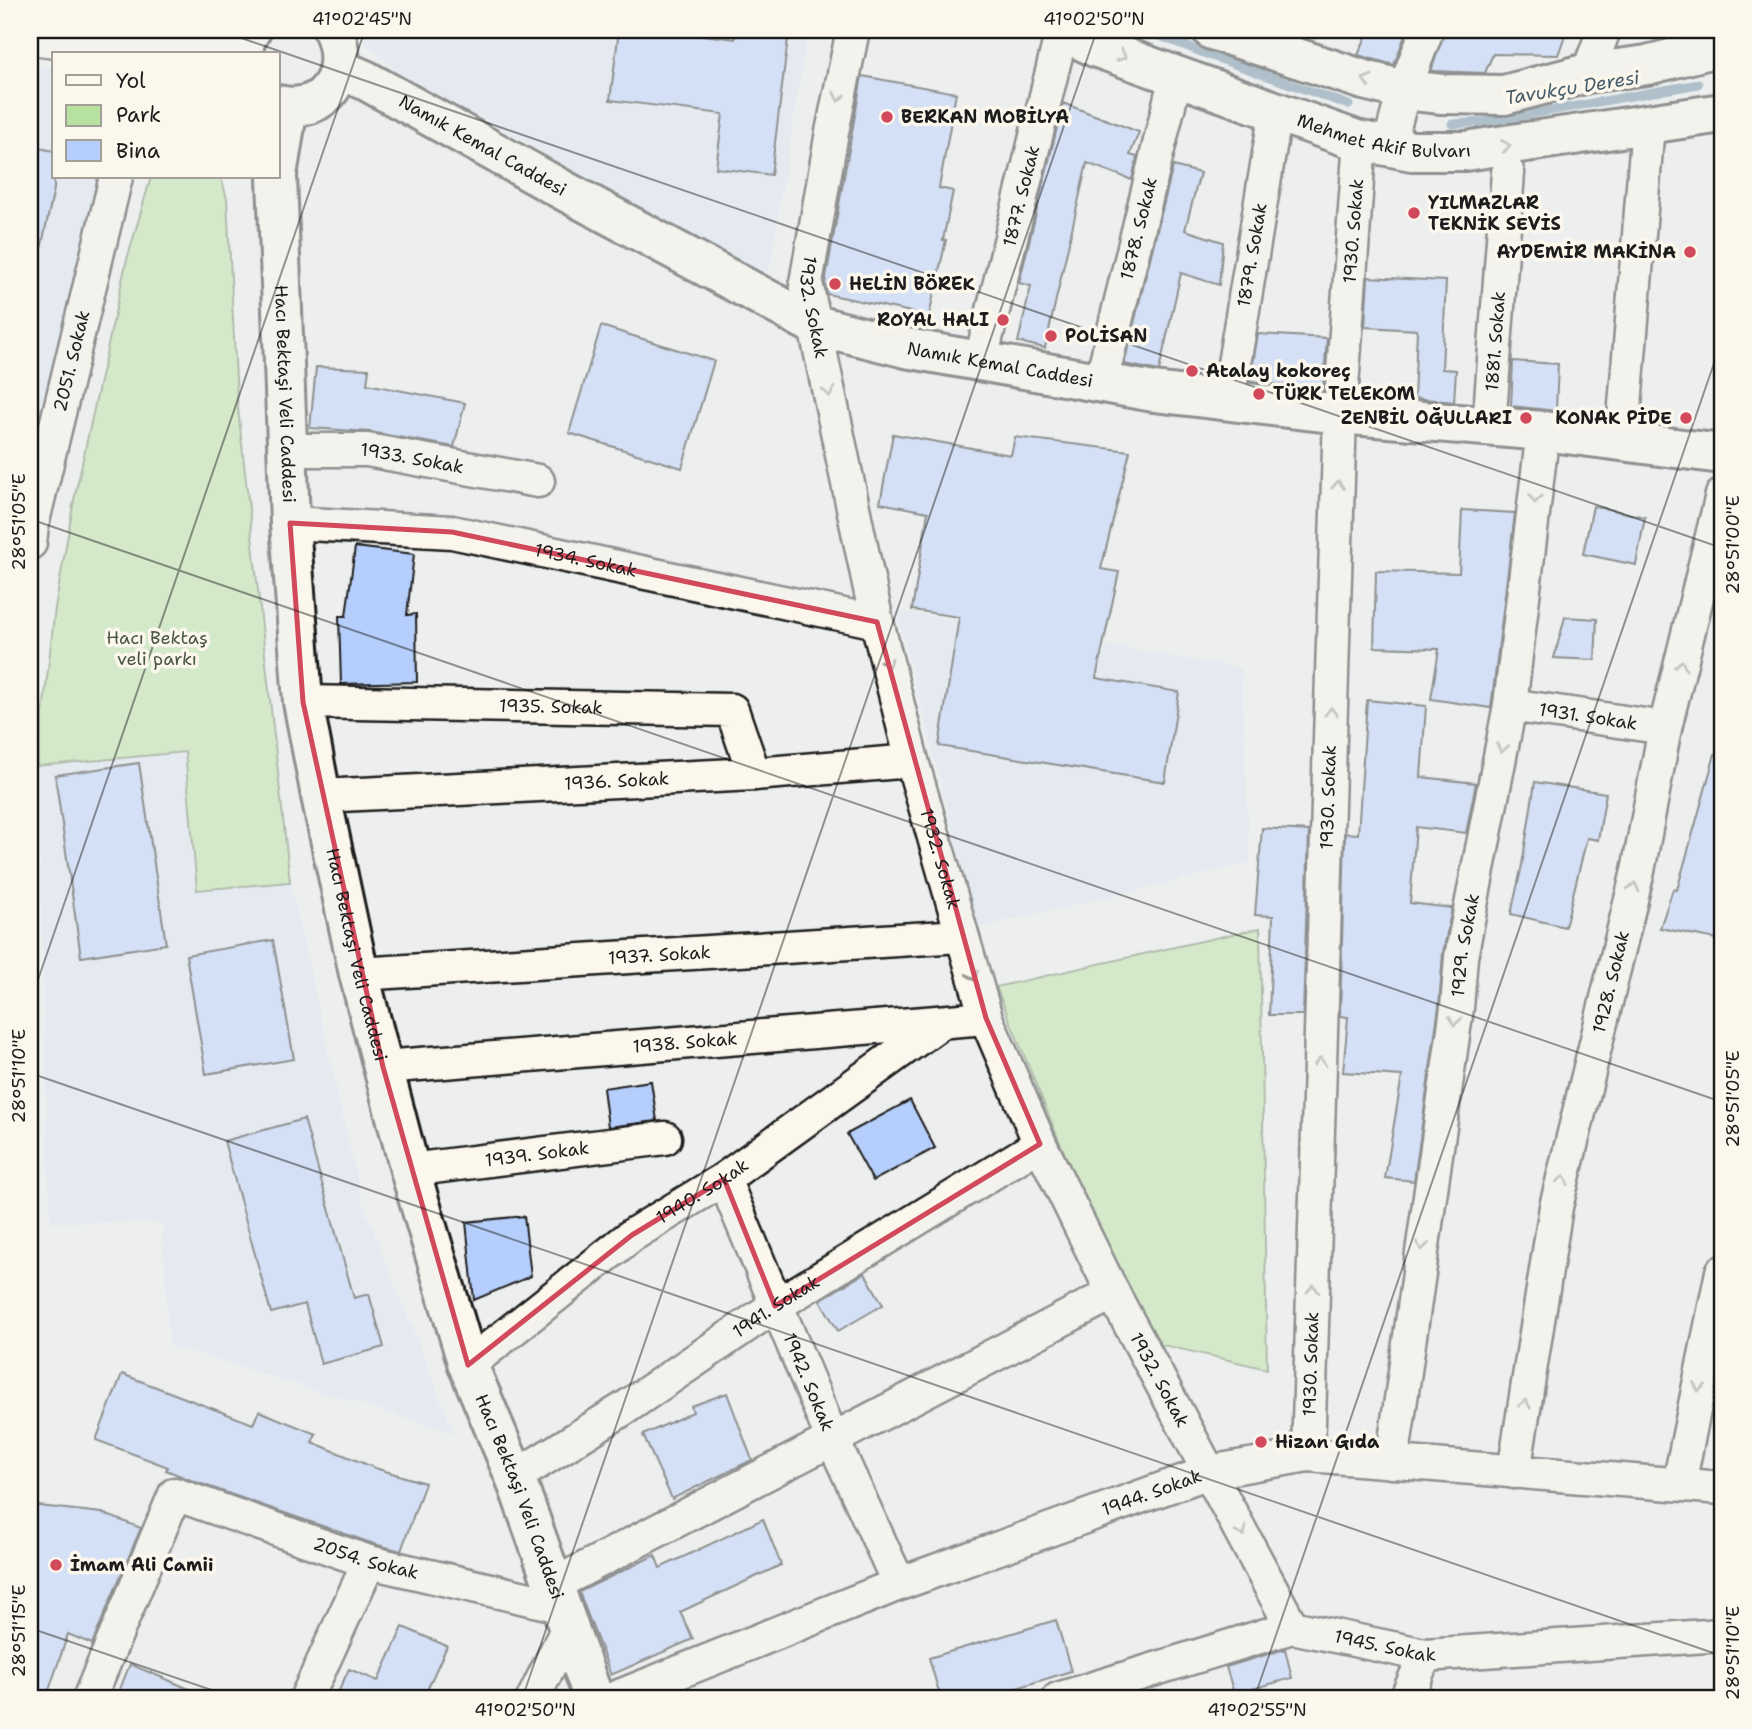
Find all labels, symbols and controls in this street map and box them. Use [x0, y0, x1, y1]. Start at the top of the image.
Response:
text: 41°02'45"N [312, 7, 412, 31]
text: 41°02'50"N [1043, 7, 1145, 31]
one-way arrow [1116, 48, 1128, 62]
legend [52, 52, 280, 178]
water label: Tavukçu Deresi [1503, 64, 1642, 110]
text: Yol [116, 67, 146, 95]
one-way arrow [1361, 74, 1373, 89]
street label: Namık Kemal Caddesi [395, 89, 571, 202]
one-way arrow [833, 91, 848, 103]
text: Park [116, 101, 161, 129]
place label: BERKAN MOBİLYA [901, 105, 1069, 129]
street label: Mehmet Akif Bulvarı [1294, 108, 1473, 163]
marker: BERKAN MOBİLYA [879, 109, 895, 125]
text: Bina [116, 137, 160, 165]
one-way arrow [1500, 138, 1511, 153]
street label: 1877. Sokak [997, 143, 1045, 249]
street label: 1878. Sokak [1114, 175, 1163, 282]
street label: 1930. Sokak [1338, 178, 1369, 284]
place label: YILMAZLAR TEKNİK SEVİS [1428, 191, 1561, 236]
street label: 1879. Sokak [1232, 201, 1273, 309]
marker: YILMAZLAR TEKNİK SEVİS [1406, 205, 1422, 221]
place label: AYDEMİR MAKİNA [1497, 240, 1676, 264]
marker: AYDEMİR MAKİNA [1682, 244, 1698, 260]
street label: 1932. Sokak [794, 254, 833, 361]
place label: HELİN BÖREK [849, 272, 976, 296]
marker: HELİN BÖREK [827, 276, 843, 292]
street label: Hacı Bektaşi Veli Caddesi [269, 284, 301, 503]
street label: 1881. Sokak [1480, 290, 1511, 392]
street label: 2051. Sokak [48, 308, 95, 414]
place label: ROYAL HALI [877, 308, 989, 332]
marker: ROYAL HALI [995, 312, 1011, 328]
place label: POLİSAN [1065, 324, 1147, 348]
marker: POLİSAN [1043, 328, 1059, 344]
street label: Namık Kemal Caddesi [905, 336, 1095, 393]
place label: Atalay kokoreç [1206, 359, 1351, 383]
marker: Atalay kokoreç [1184, 363, 1200, 379]
place label: TÜRK TELEKOM [1273, 382, 1416, 406]
one-way arrow [821, 386, 836, 398]
marker: TÜRK TELEKOM [1251, 386, 1267, 402]
place label: ZENBİL OĞULLARI [1341, 406, 1512, 430]
place label: KONAK PİDE [1555, 406, 1672, 430]
marker: ZENBİL OĞULLARI [1518, 410, 1534, 426]
marker: KONAK PİDE [1678, 410, 1694, 426]
street label: 1933. Sokak [361, 438, 466, 479]
text: 28°51'05"E [7, 473, 31, 571]
one-way arrow [1330, 479, 1345, 490]
one-way arrow [1527, 493, 1542, 504]
text: 28°51'00"E [1721, 495, 1745, 595]
street label: 1934. Sokak [532, 538, 639, 583]
park label: Hacı Bektaş veli parkı [106, 626, 208, 671]
one-way arrow [879, 656, 893, 668]
one-way arrow [1673, 659, 1687, 671]
street label: 1935. Sokak [499, 694, 603, 720]
street label: 1931. Sokak [1537, 697, 1639, 736]
one-way arrow [1323, 706, 1338, 717]
one-way arrow [1495, 742, 1510, 754]
street label: 1930. Sokak [1315, 745, 1342, 850]
street label: 1936. Sokak [563, 766, 670, 796]
street label: 1932. Sokak [914, 805, 966, 912]
street label: Hacı Bektaşi Veli Caddesi [320, 846, 393, 1064]
one-way arrow [1626, 882, 1640, 894]
street label: 1929. Sokak [1446, 891, 1485, 998]
street label: 1928. Sokak [1587, 928, 1635, 1036]
street label: 1937. Sokak [607, 940, 711, 970]
one-way arrow [965, 970, 979, 982]
one-way arrow [1448, 1015, 1463, 1027]
street label: 1938. Sokak [632, 1026, 738, 1059]
text: 28°51'10"E [7, 1029, 31, 1123]
text: 28°51'05"E [1721, 1050, 1745, 1148]
one-way arrow [1313, 1056, 1328, 1067]
street label: 1939. Sokak [484, 1136, 590, 1172]
street label: 1940. Sokak [652, 1153, 753, 1230]
one-way arrow [1555, 1174, 1569, 1186]
one-way arrow [1415, 1240, 1430, 1252]
street label: 1941. Sokak [728, 1269, 824, 1343]
one-way arrow [1306, 1283, 1321, 1294]
street label: 1930. Sokak [1297, 1311, 1324, 1417]
street label: 1932. Sokak [1124, 1328, 1195, 1431]
street label: 1942. Sokak [777, 1329, 840, 1435]
one-way arrow [1692, 1381, 1707, 1393]
street label: Hacı Bektaşi Veli Caddesi [470, 1390, 570, 1603]
one-way arrow [1517, 1398, 1532, 1410]
place label: Hizan Gıda [1275, 1430, 1380, 1454]
marker: Hizan Gıda [1253, 1434, 1269, 1450]
street label: 1944. Sokak [1099, 1464, 1205, 1522]
one-way arrow [1233, 1525, 1247, 1538]
street label: 2054. Sokak [310, 1531, 421, 1585]
place label: İmam Ali Camii [70, 1553, 213, 1577]
marker: İmam Ali Camii [48, 1557, 64, 1573]
text: 28°51'15"E [7, 1584, 31, 1678]
text: 28°51'10"E [1721, 1606, 1745, 1700]
street label: 1945. Sokak [1332, 1624, 1437, 1667]
text: 41°02'50"N [474, 1698, 576, 1722]
text: 41°02'55"N [1207, 1698, 1307, 1722]

